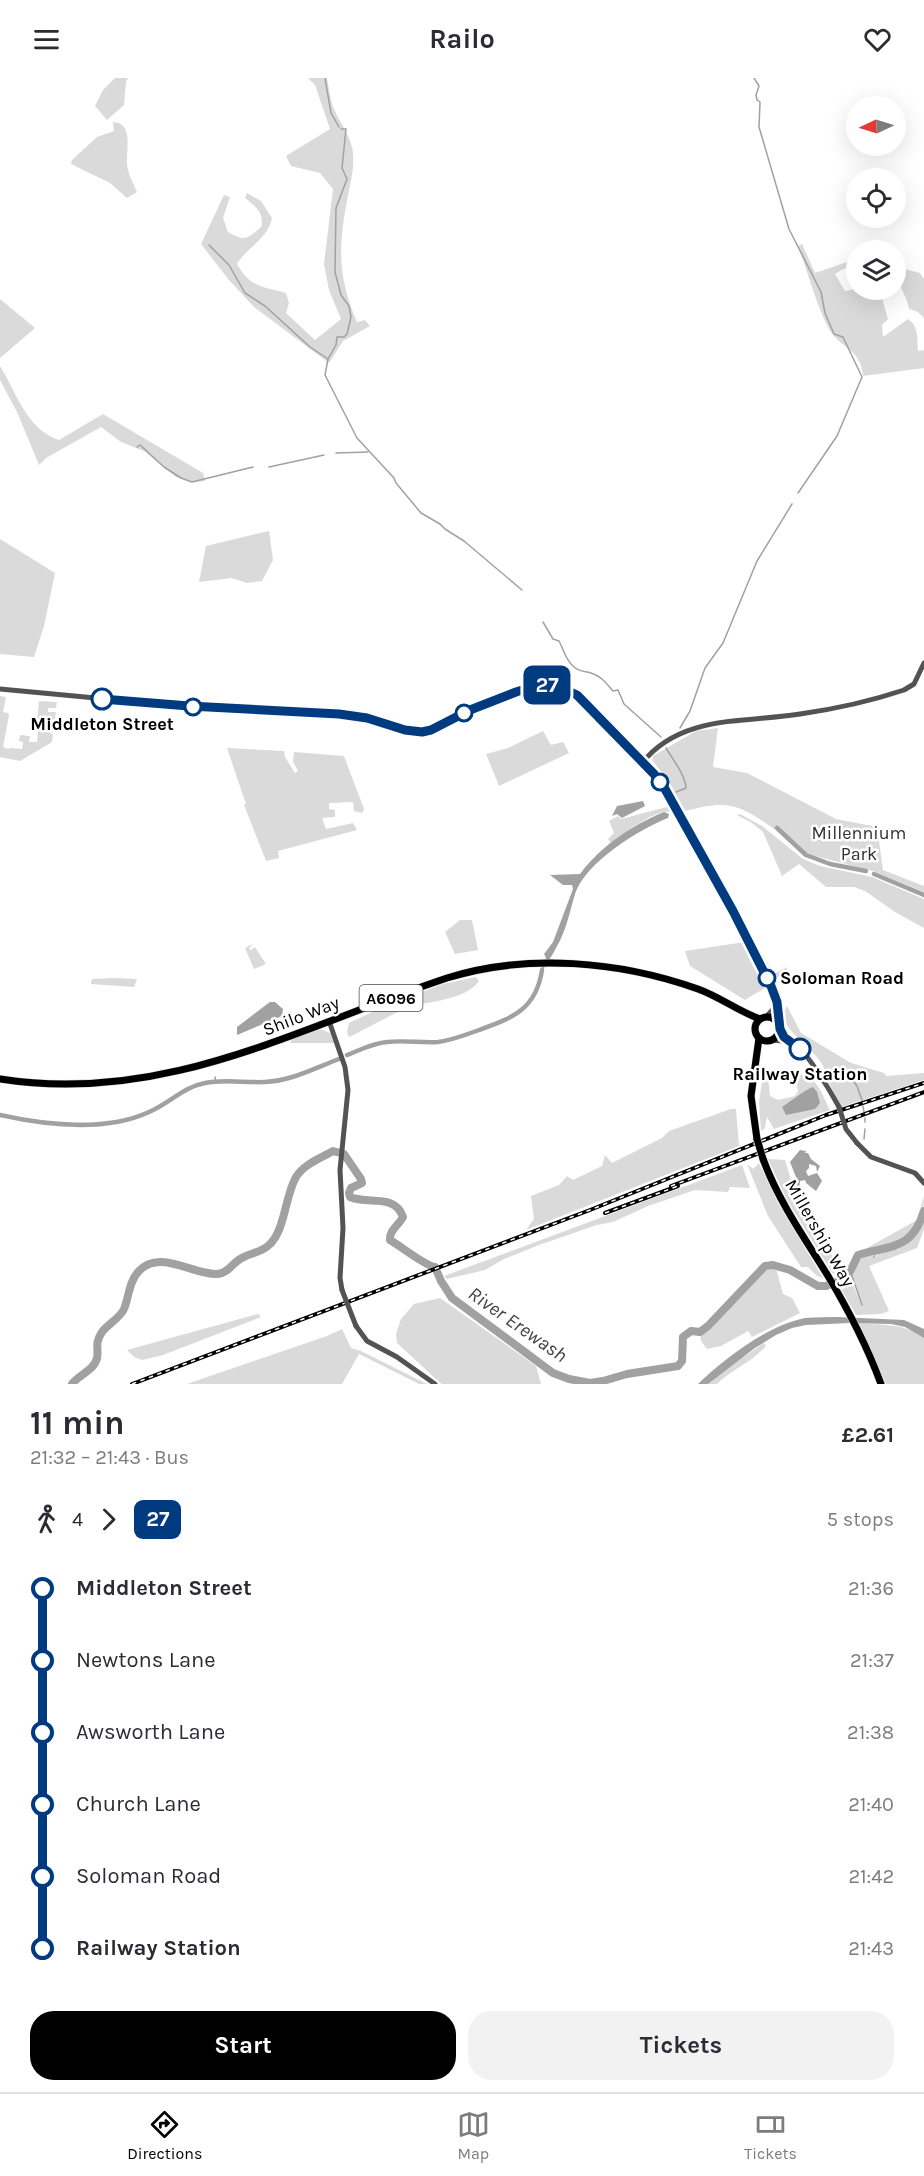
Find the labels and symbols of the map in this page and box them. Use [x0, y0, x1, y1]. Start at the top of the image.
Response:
north arrow [846, 96, 906, 156]
line badge: 27 [520, 666, 574, 704]
marker: Middleton Street [91, 688, 113, 710]
unlabelled marker [184, 698, 202, 716]
unlabelled marker [455, 704, 473, 722]
place label: Middleton Street [30, 713, 174, 735]
unlabelled marker [651, 773, 669, 791]
park label: Millennium Park [812, 822, 906, 865]
place label: Soloman Road [780, 967, 904, 989]
marker: Soloman Road [758, 969, 776, 987]
road number: A6096 [360, 985, 422, 1011]
street label: Shilo Way [260, 991, 343, 1041]
marker: Railway Station [789, 1038, 811, 1060]
place label: Railway Station [733, 1063, 867, 1085]
street label: Millership Way [780, 1175, 860, 1291]
water label: River Erewash [464, 1282, 572, 1367]

